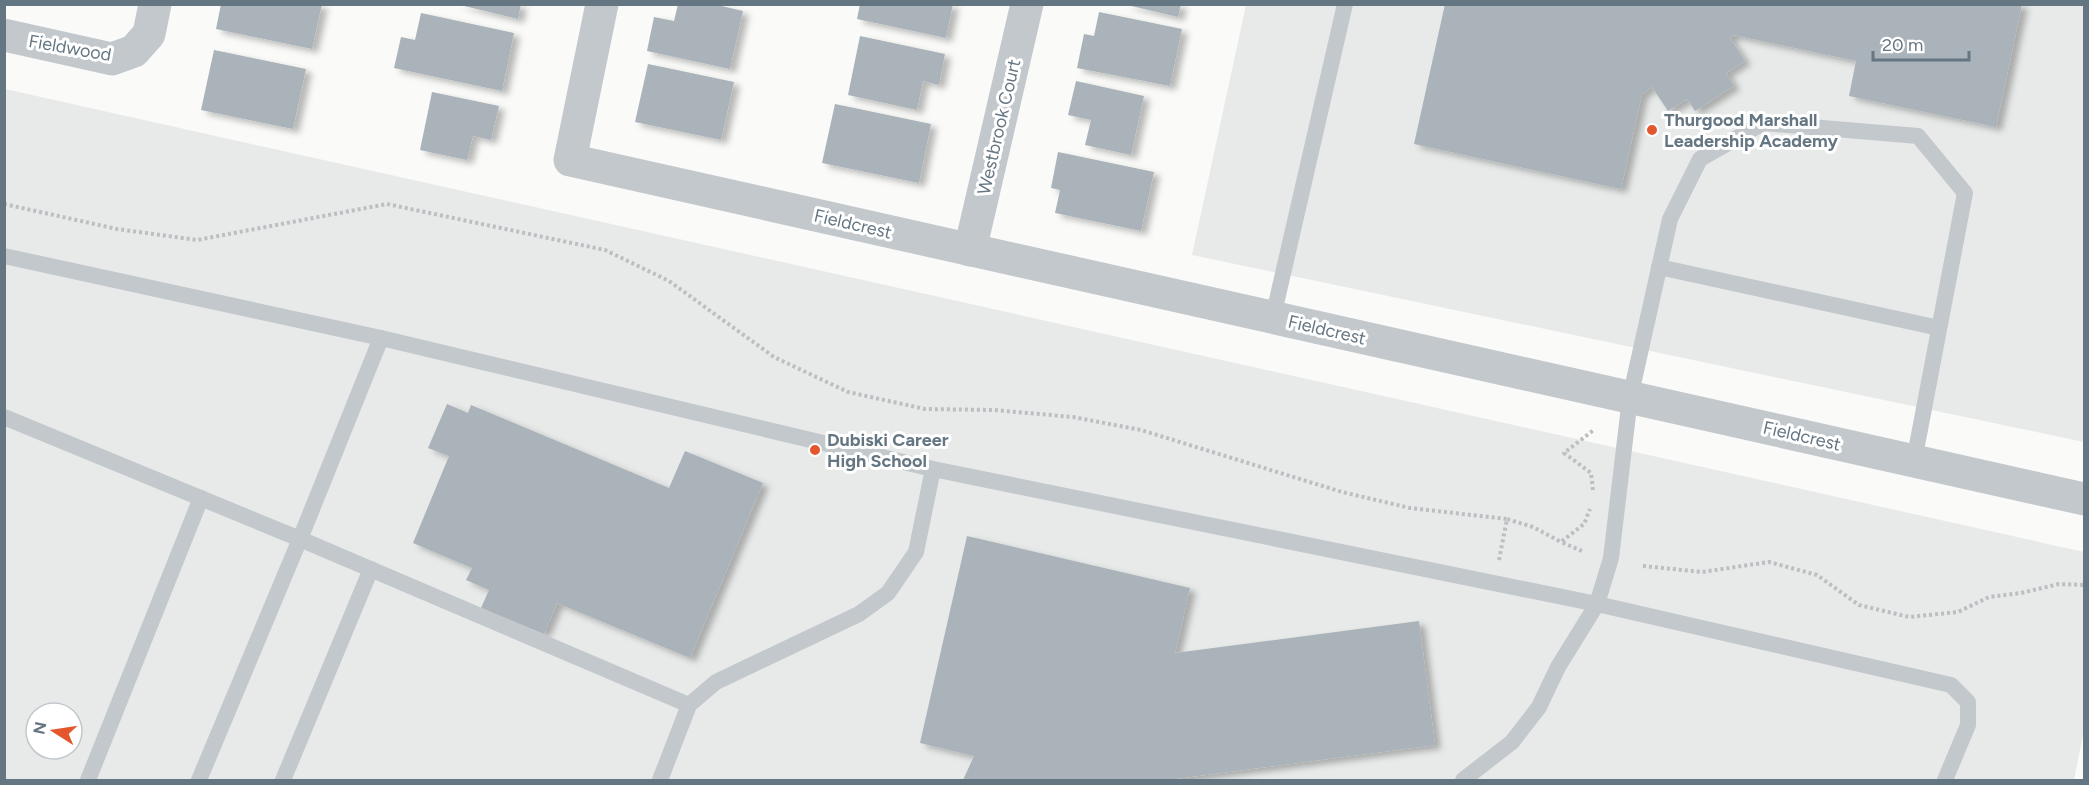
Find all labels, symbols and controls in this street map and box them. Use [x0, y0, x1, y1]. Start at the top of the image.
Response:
scale bar [1873, 24, 1969, 62]
street label: Fieldwood [27, 30, 113, 66]
text: 20 m [1882, 34, 1923, 56]
street label: Westbrook Court [973, 57, 1025, 197]
place label: Thurgood Marshall Leadership Academy [1664, 109, 1838, 152]
marker: Thurgood Marshall Leadership Academy [1645, 123, 1659, 137]
street label: Fieldcrest [812, 204, 894, 244]
street label: Fieldcrest [1286, 310, 1368, 350]
street label: Fieldcrest [1761, 416, 1843, 456]
place label: Dubiski Career High School [827, 429, 949, 472]
marker: Dubiski Career High School [808, 443, 822, 457]
north arrow [24, 701, 84, 761]
text: N [29, 720, 50, 736]

